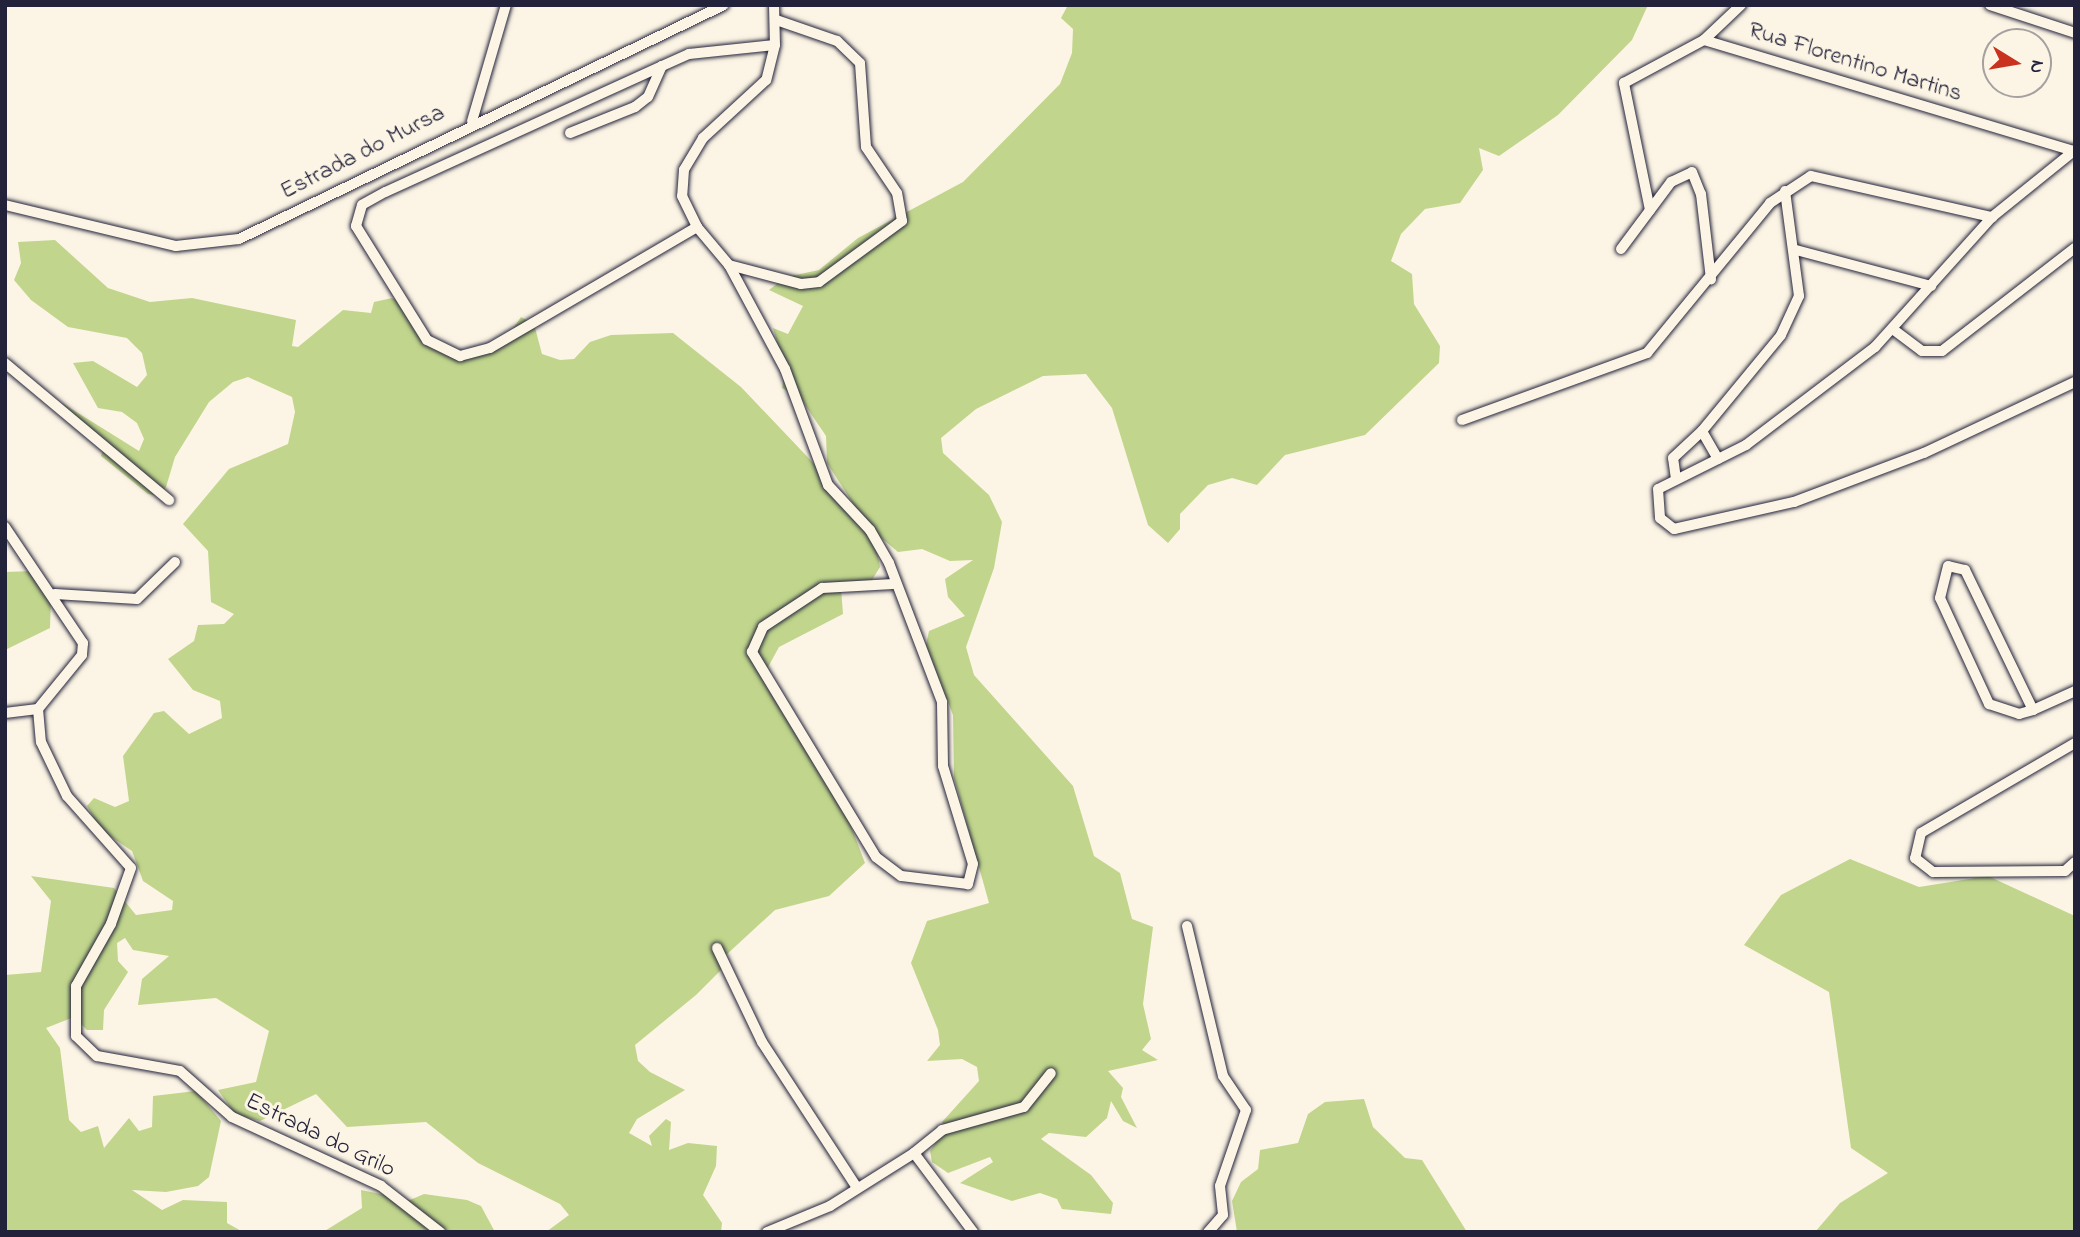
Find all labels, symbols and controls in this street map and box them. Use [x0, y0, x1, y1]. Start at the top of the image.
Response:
street label: Rua Florentino Martins [1745, 17, 1965, 109]
north arrow [1982, 28, 2052, 98]
text: N [2022, 58, 2051, 76]
street label: Estrada do Mursa [276, 99, 450, 207]
street label: Estrada do Grilo [240, 1087, 400, 1185]

